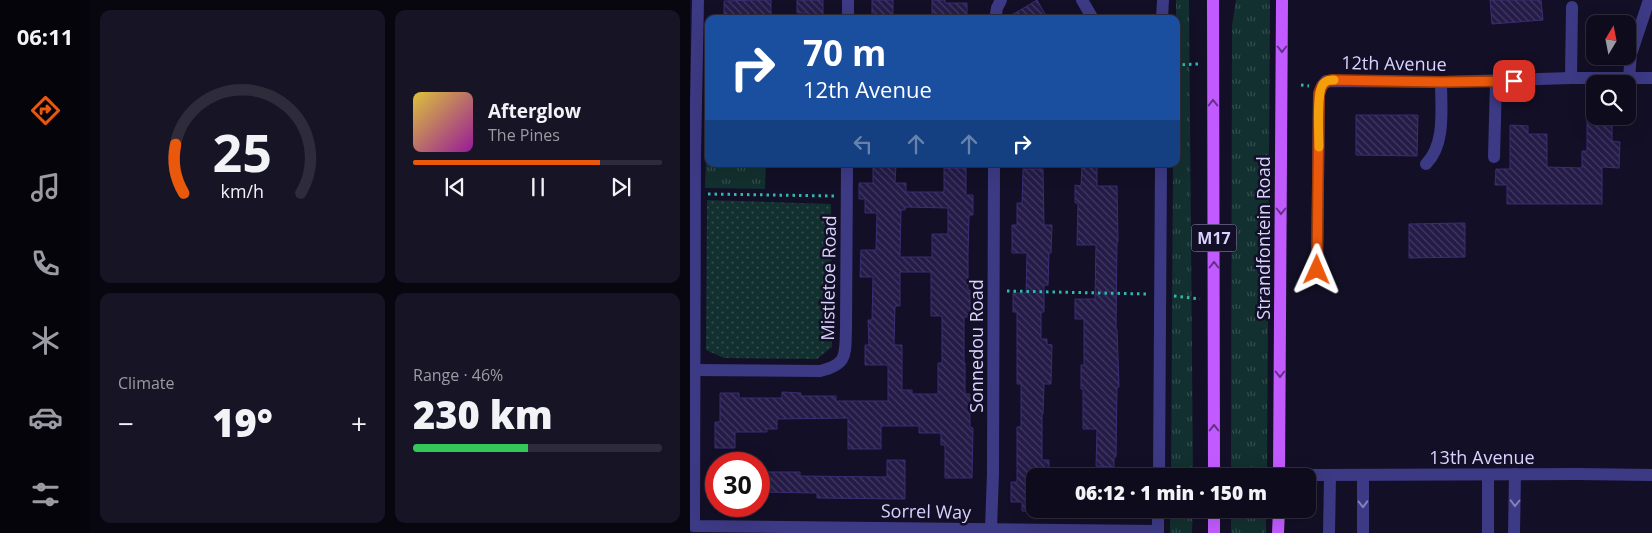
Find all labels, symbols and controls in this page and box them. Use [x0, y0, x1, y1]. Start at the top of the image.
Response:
north arrow [1586, 15, 1636, 65]
map controls [1586, 15, 1636, 125]
text: 06:11 [17, 21, 73, 51]
text: 70 m [803, 29, 886, 76]
icon: right [720, 35, 785, 100]
one-way arrow [1277, 45, 1287, 53]
street label: 12th Avenue [1341, 50, 1447, 76]
pin [1493, 60, 1535, 102]
icon: arrive [1500, 67, 1528, 95]
text: 12th Avenue [803, 74, 932, 104]
button: search [1586, 75, 1636, 125]
icon: directions [28, 93, 63, 128]
text: Afterglow [488, 98, 581, 124]
one-way arrow [1208, 98, 1218, 106]
text: 25 [213, 116, 272, 187]
text: The Pines [488, 124, 560, 146]
icon: left [849, 130, 877, 158]
icon: ahead [902, 130, 930, 158]
icon: ahead [955, 130, 983, 158]
icon: right [1008, 130, 1036, 158]
street label: Strandfontein Road [1251, 156, 1275, 320]
icon: music [28, 170, 63, 205]
icon: previous [441, 173, 469, 201]
icon: pause [524, 173, 552, 201]
icon: next [607, 173, 635, 201]
text: km/h [221, 179, 264, 203]
one-way arrow [1276, 208, 1286, 215]
street label: Mistletoe Road [815, 215, 841, 341]
road number: M17 [1192, 224, 1236, 252]
position arrow [1290, 243, 1342, 295]
icon: phone [28, 246, 63, 281]
one-way arrow [1209, 261, 1219, 268]
street label: Sonnedou Road [964, 279, 988, 413]
icon: climate [28, 323, 63, 358]
text: Range · 46% [413, 364, 503, 386]
one-way arrow [1275, 370, 1285, 378]
text: Climate [118, 372, 175, 394]
text: 230 km [413, 388, 553, 440]
text: 19° [212, 396, 273, 448]
icon: car [28, 400, 63, 435]
text: − [118, 404, 134, 442]
text: + [351, 404, 367, 442]
one-way arrow [1209, 423, 1219, 431]
street label: 13th Avenue [1429, 445, 1535, 469]
speed limit sign: 30 [705, 452, 770, 517]
icon: filters [28, 477, 63, 512]
text: 06:12 · 1 min · 150 m [1075, 480, 1267, 506]
street label: Sorrel Way [881, 498, 972, 524]
one-way arrow [1358, 500, 1368, 508]
one-way arrow [1510, 500, 1520, 508]

